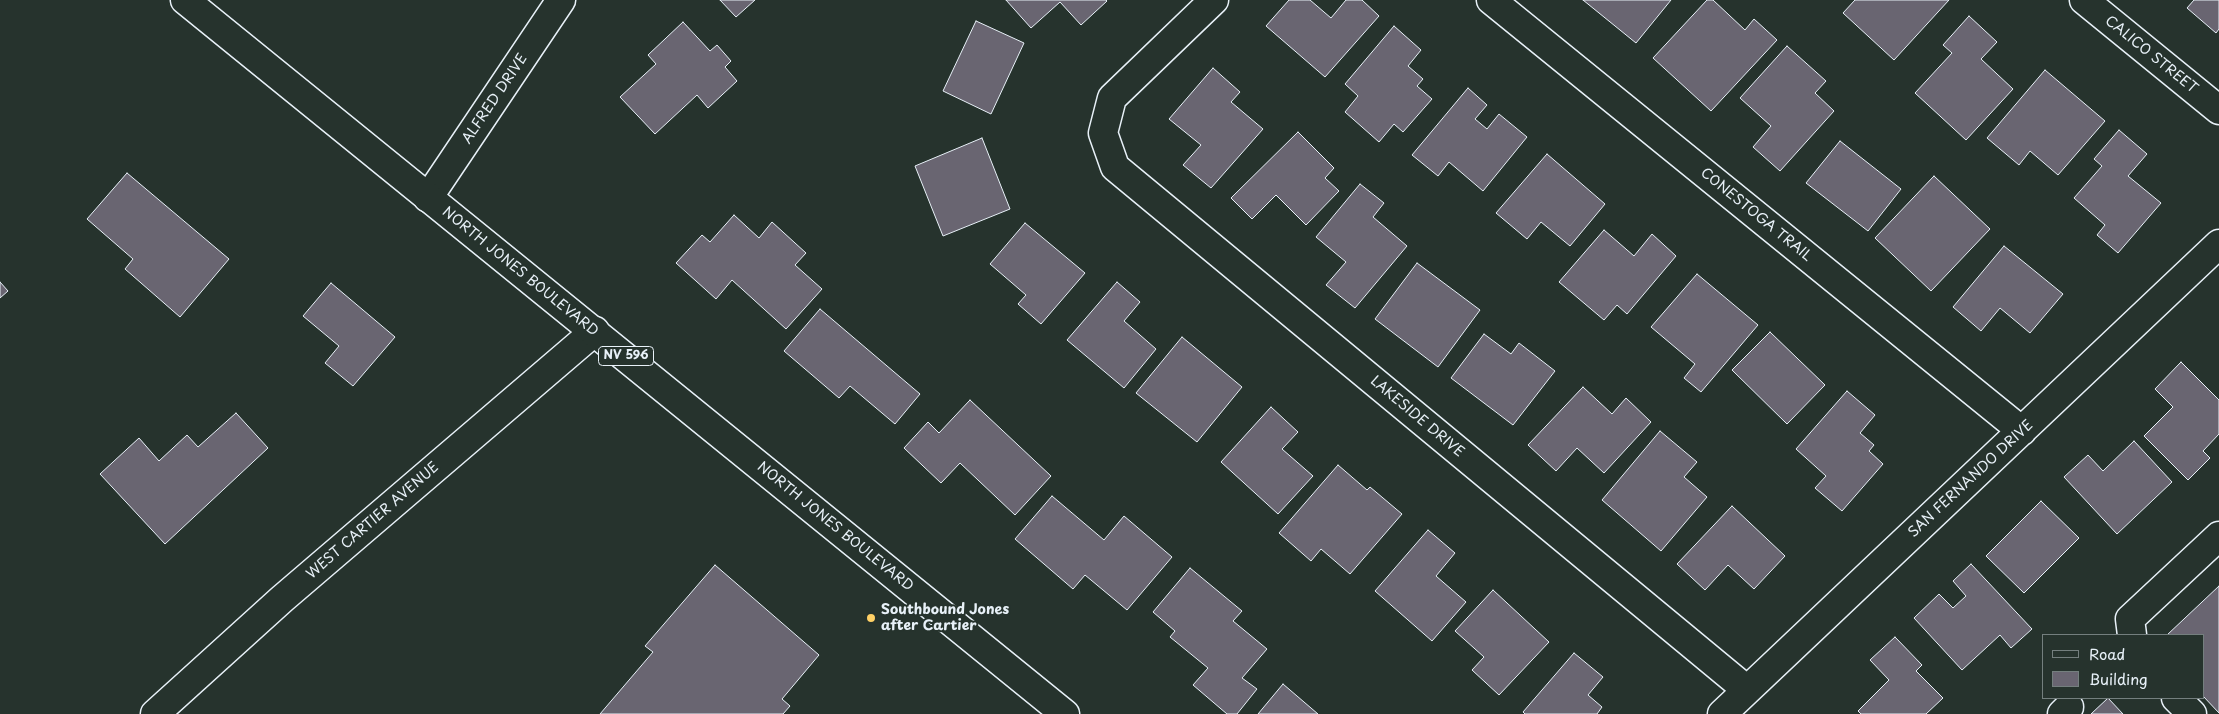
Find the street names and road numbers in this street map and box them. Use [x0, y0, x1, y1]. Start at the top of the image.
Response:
street label: CALICO STREET [2101, 13, 2201, 97]
street label: ALFRED DRIVE [459, 51, 531, 147]
street label: CONESTOGA TRAIL [1697, 165, 1815, 265]
street label: NORTH JONES BOULEVARD [439, 204, 601, 340]
road number: NV 596 [598, 346, 654, 366]
street label: LAKESIDE DRIVE [1367, 373, 1467, 461]
street label: SAN FERNANDO DRIVE [1905, 417, 2037, 541]
street label: WEST CARTIER AVENUE [304, 459, 442, 583]
street label: NORTH JONES BOULEVARD [754, 459, 916, 595]

